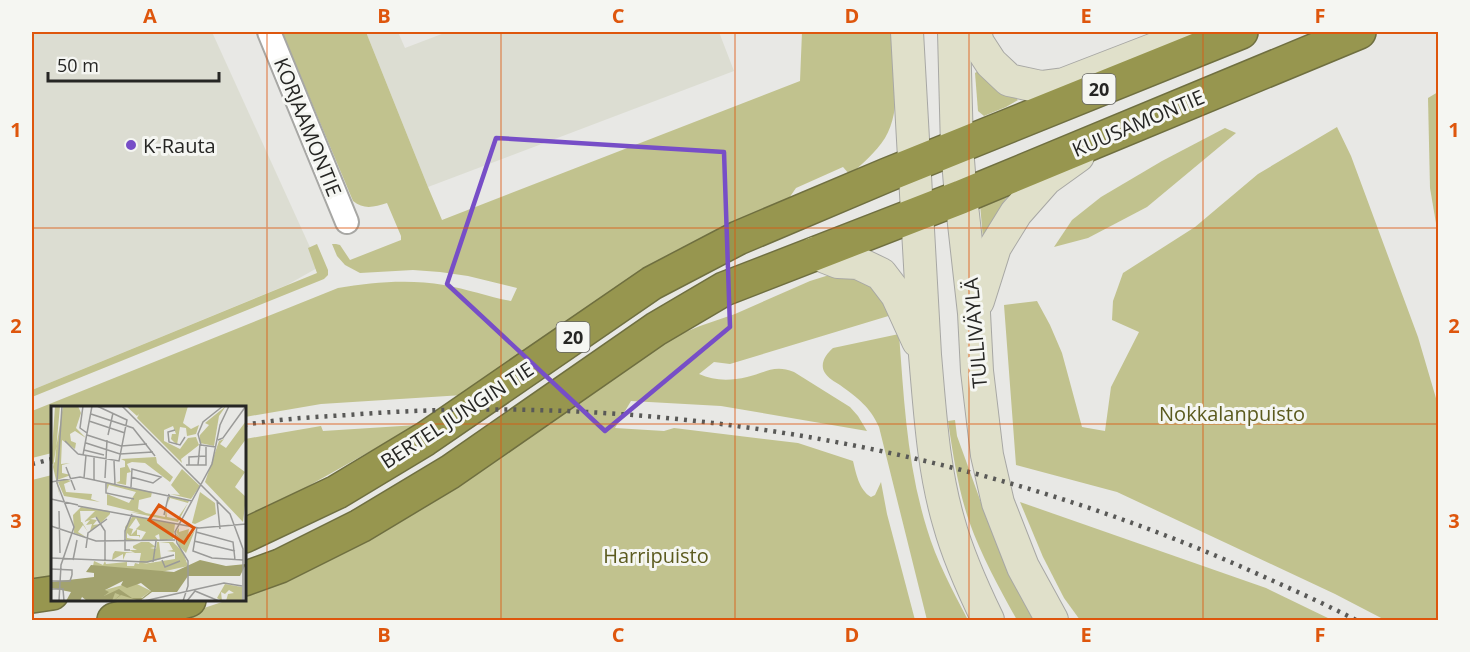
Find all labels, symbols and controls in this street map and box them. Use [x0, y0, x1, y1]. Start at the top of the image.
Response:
text: A [143, 2, 157, 29]
text: B [377, 2, 391, 29]
text: C [612, 2, 625, 29]
text: D [845, 2, 859, 29]
text: E [1080, 2, 1092, 29]
text: F [1315, 2, 1325, 29]
scale bar [48, 45, 219, 83]
text: 50 m [57, 53, 99, 77]
street label: KORJAAMONTIE [268, 54, 348, 200]
road number: 20 [1082, 74, 1116, 104]
street label: KUUSAMONTIE [1068, 83, 1208, 163]
text: 1 [10, 116, 22, 143]
text: 1 [1448, 116, 1460, 143]
place label: K-Rauta [143, 132, 216, 159]
marker: K-Rauta [124, 138, 138, 152]
street label: TULLIVÄYLÄ [957, 276, 993, 389]
text: 2 [10, 312, 22, 339]
text: 2 [1448, 312, 1460, 339]
road number: 20 [556, 322, 590, 352]
street label: BERTEL JUNGIN TIE [375, 355, 539, 475]
park label: Nokkalanpuisto [1159, 400, 1305, 427]
inset map [51, 406, 246, 601]
text: 3 [10, 507, 22, 534]
text: 3 [1448, 507, 1460, 534]
park label: Harripuisto [603, 542, 709, 569]
text: A [143, 621, 157, 648]
text: B [377, 621, 391, 648]
text: C [612, 621, 625, 648]
text: D [845, 621, 859, 648]
text: E [1080, 621, 1092, 648]
text: F [1315, 621, 1325, 648]

